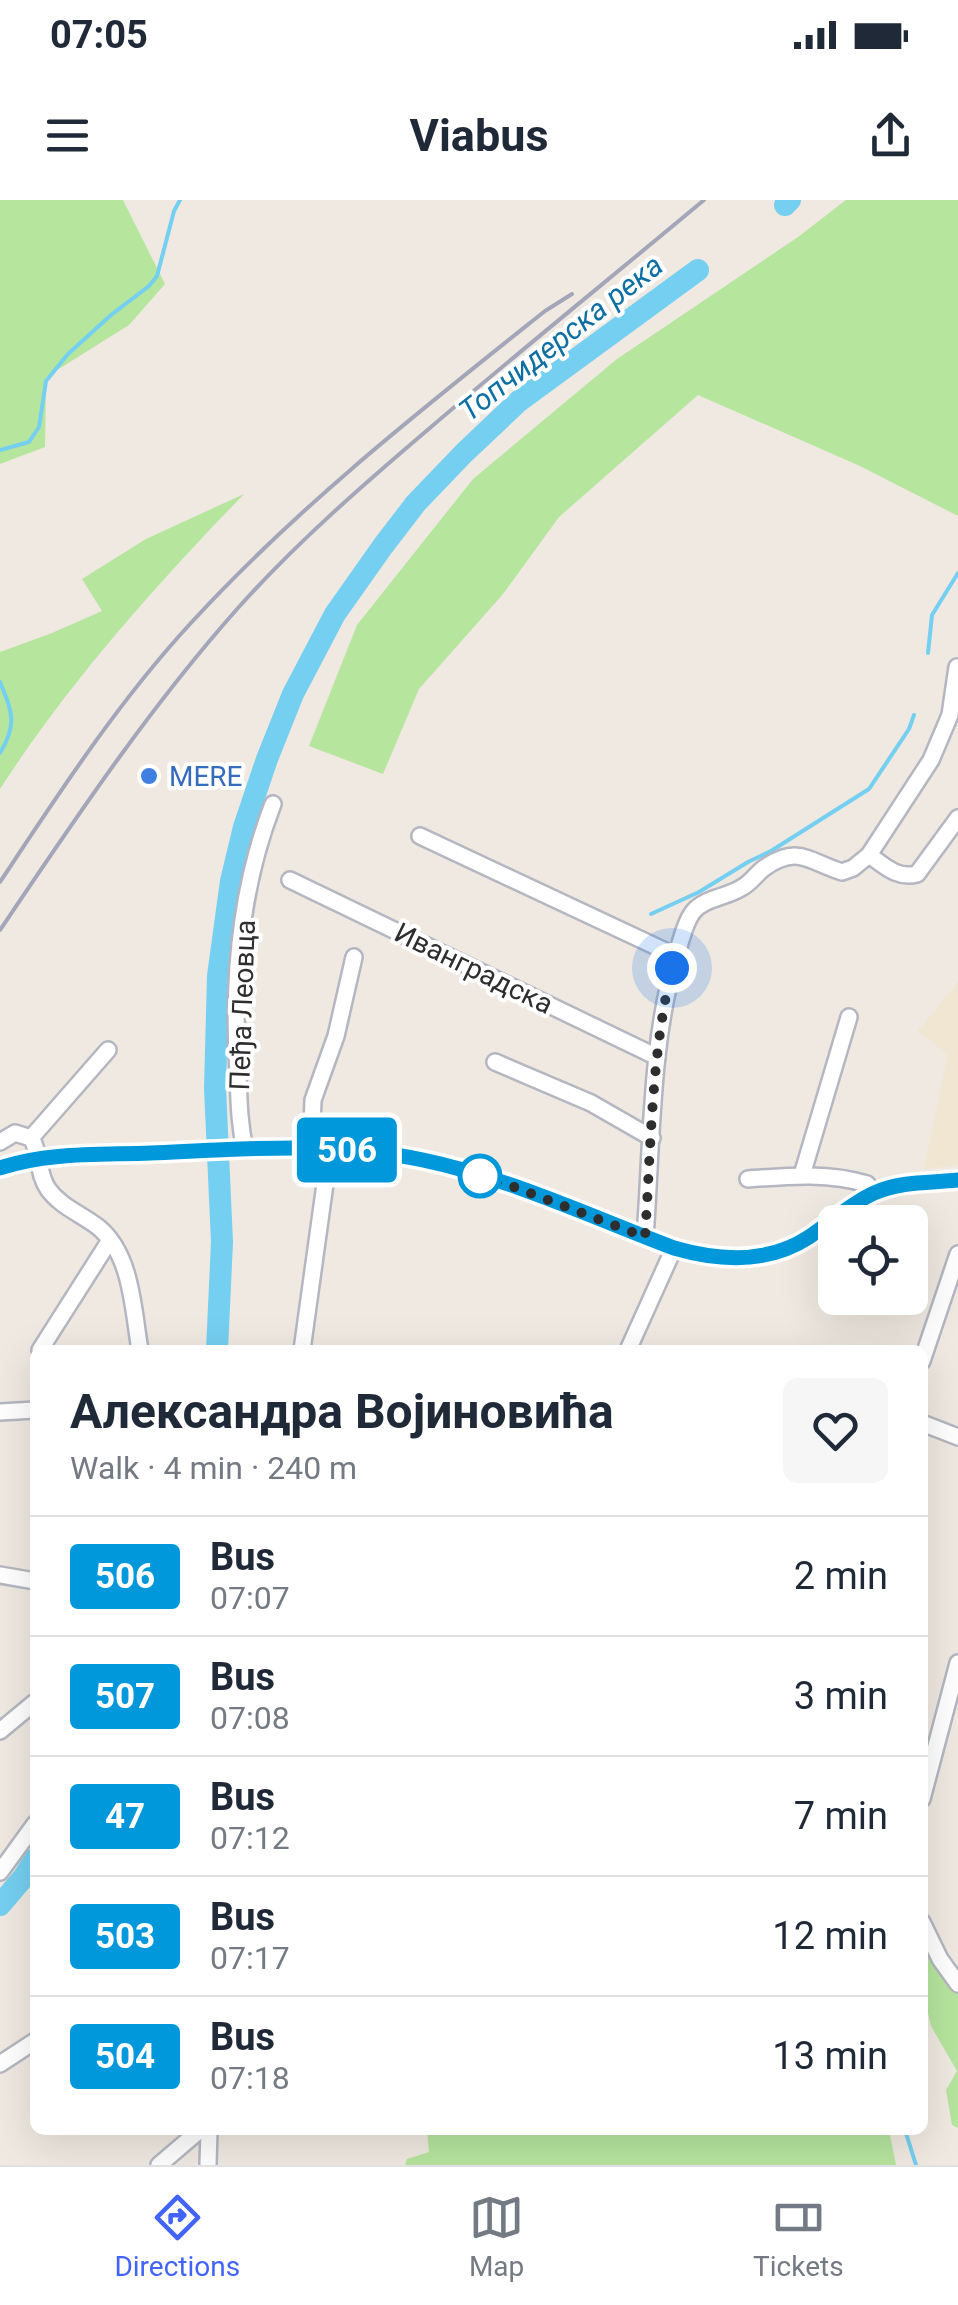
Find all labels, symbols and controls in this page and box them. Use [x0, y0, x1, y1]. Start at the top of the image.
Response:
text: 07:05 [50, 13, 148, 57]
icon: menu [40, 108, 95, 163]
icon: share [863, 108, 918, 163]
text: Viabus [409, 109, 549, 162]
water label: Топчидерска река [452, 247, 669, 428]
place label: MERE [169, 760, 243, 793]
marker: MERE [138, 765, 160, 787]
street label: Иванградска [389, 916, 558, 1021]
street label: Пеђа Леовца [223, 919, 262, 1091]
your location [647, 943, 697, 993]
line badge: 506 [290, 1118, 404, 1182]
text: 506 [317, 1130, 377, 1171]
unlabelled marker [459, 1155, 501, 1197]
map controls [818, 1205, 928, 1315]
button: locate [818, 1205, 928, 1315]
button: heart [783, 1378, 888, 1483]
text: Александра Војиновића [70, 1383, 614, 1440]
text: Walk · 4 min · 240 m [70, 1449, 357, 1487]
text: Bus [210, 1535, 275, 1579]
text: 2 min [794, 1554, 888, 1598]
text: 506 [95, 1556, 155, 1597]
text: 07:07 [210, 1579, 290, 1617]
text: Bus [210, 1655, 275, 1699]
text: 3 min [794, 1674, 888, 1718]
text: 507 [95, 1676, 155, 1717]
text: 07:08 [210, 1699, 290, 1737]
text: Bus [210, 1775, 275, 1819]
text: 7 min [794, 1794, 888, 1838]
text: 47 [105, 1796, 145, 1837]
text: 07:12 [210, 1819, 290, 1857]
text: Bus [210, 1895, 275, 1939]
text: 12 min [772, 1914, 888, 1958]
text: 503 [95, 1916, 155, 1957]
text: 07:17 [210, 1939, 290, 1977]
text: Bus [210, 2015, 275, 2059]
text: 13 min [772, 2034, 888, 2078]
text: 504 [95, 2036, 155, 2077]
text: 07:18 [210, 2059, 290, 2097]
tab: Directions [114, 2190, 240, 2283]
tab: Map [469, 2190, 524, 2283]
tab: Tickets [753, 2190, 844, 2283]

